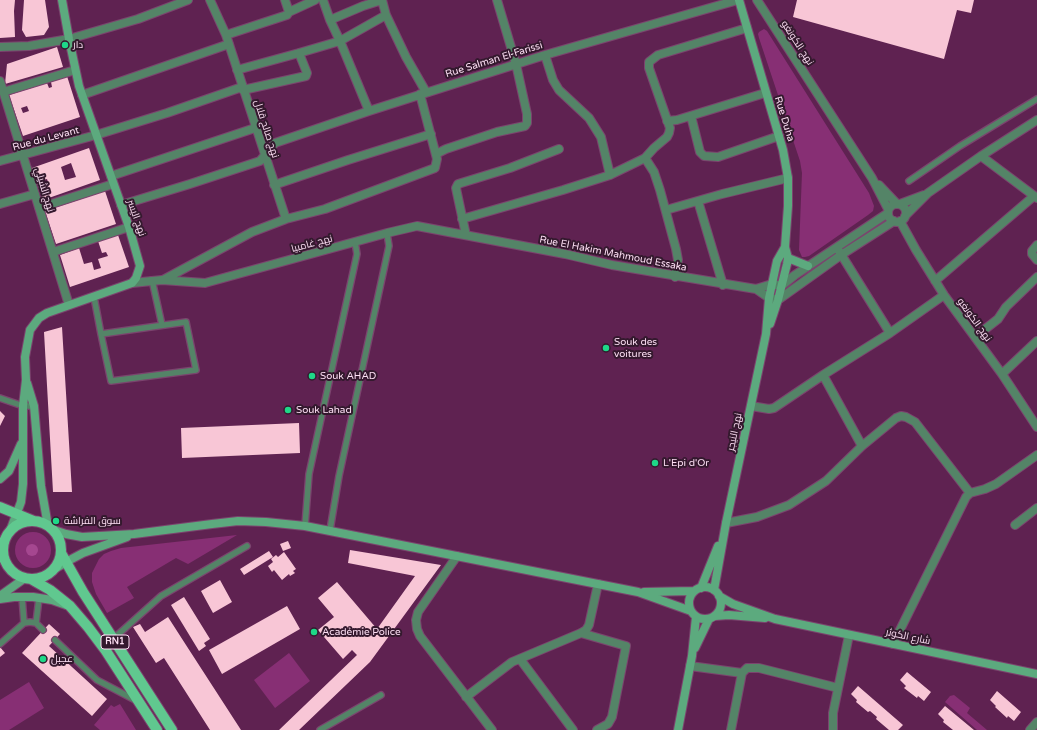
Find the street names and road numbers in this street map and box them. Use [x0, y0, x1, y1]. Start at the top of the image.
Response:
street label: نهج الكونغو [778, 18, 816, 68]
street label: Rue Salman El-Farissi [444, 40, 544, 80]
street label: Rue Duha [771, 95, 797, 143]
street label: نهج صالح قلال [251, 98, 281, 160]
street label: Rue du Levant [11, 124, 81, 154]
street label: نهج الشيلي [32, 166, 56, 214]
street label: نهج اليسر [124, 198, 148, 238]
street label: نهج غامبيا [290, 233, 334, 255]
street label: Rue El Hakim Mahmoud Essaka [538, 234, 688, 274]
street label: نهج الكونغو [954, 296, 994, 344]
street label: نهج النيجر [725, 412, 745, 452]
street label: شارع الكوثر [885, 626, 931, 648]
road number: RN1 [101, 635, 129, 649]

